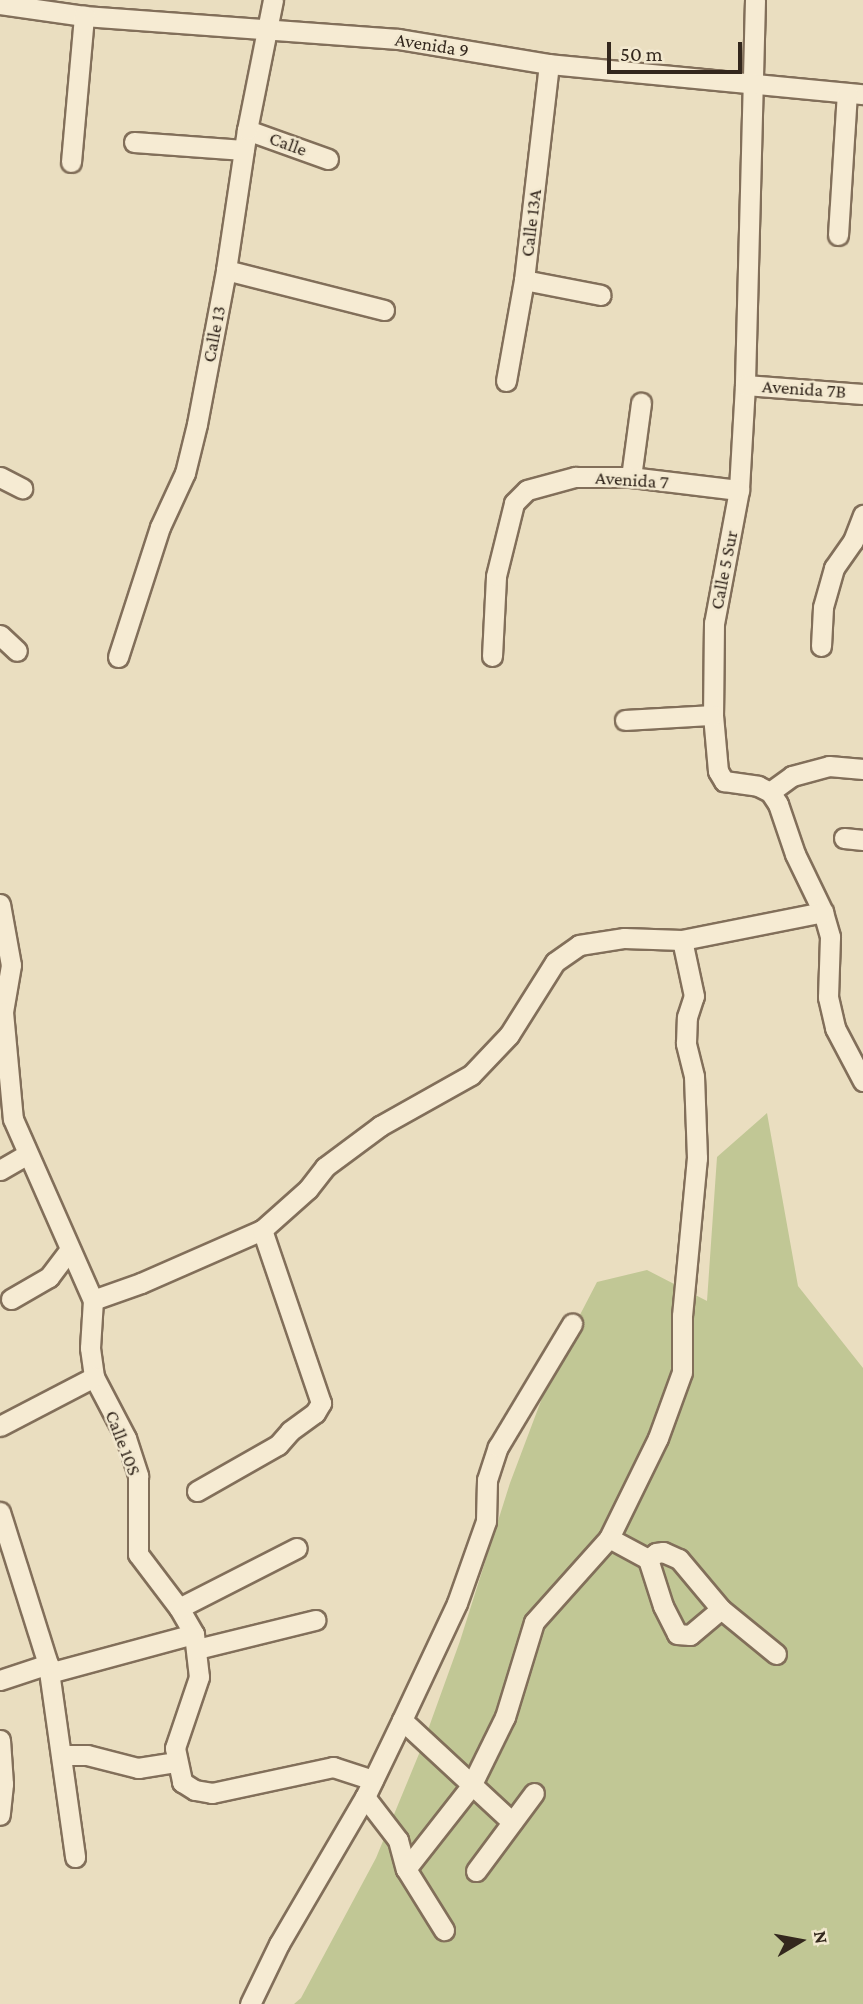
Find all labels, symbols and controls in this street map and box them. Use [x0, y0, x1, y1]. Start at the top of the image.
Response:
street label: Avenida 9 [393, 28, 471, 62]
scale bar [611, 28, 746, 72]
text: 50 m [620, 42, 663, 66]
street label: Calle [266, 127, 310, 161]
street label: Calle 13A [516, 188, 546, 258]
street label: Calle 13 [197, 304, 231, 364]
street label: Avenida 7B [761, 375, 847, 403]
street label: Avenida 7 [594, 466, 670, 494]
street label: Calle 5 Sur [705, 529, 743, 611]
street label: Calle 10S [100, 1407, 146, 1479]
north arrow [765, 1906, 835, 1976]
text: N [810, 1929, 833, 1945]

